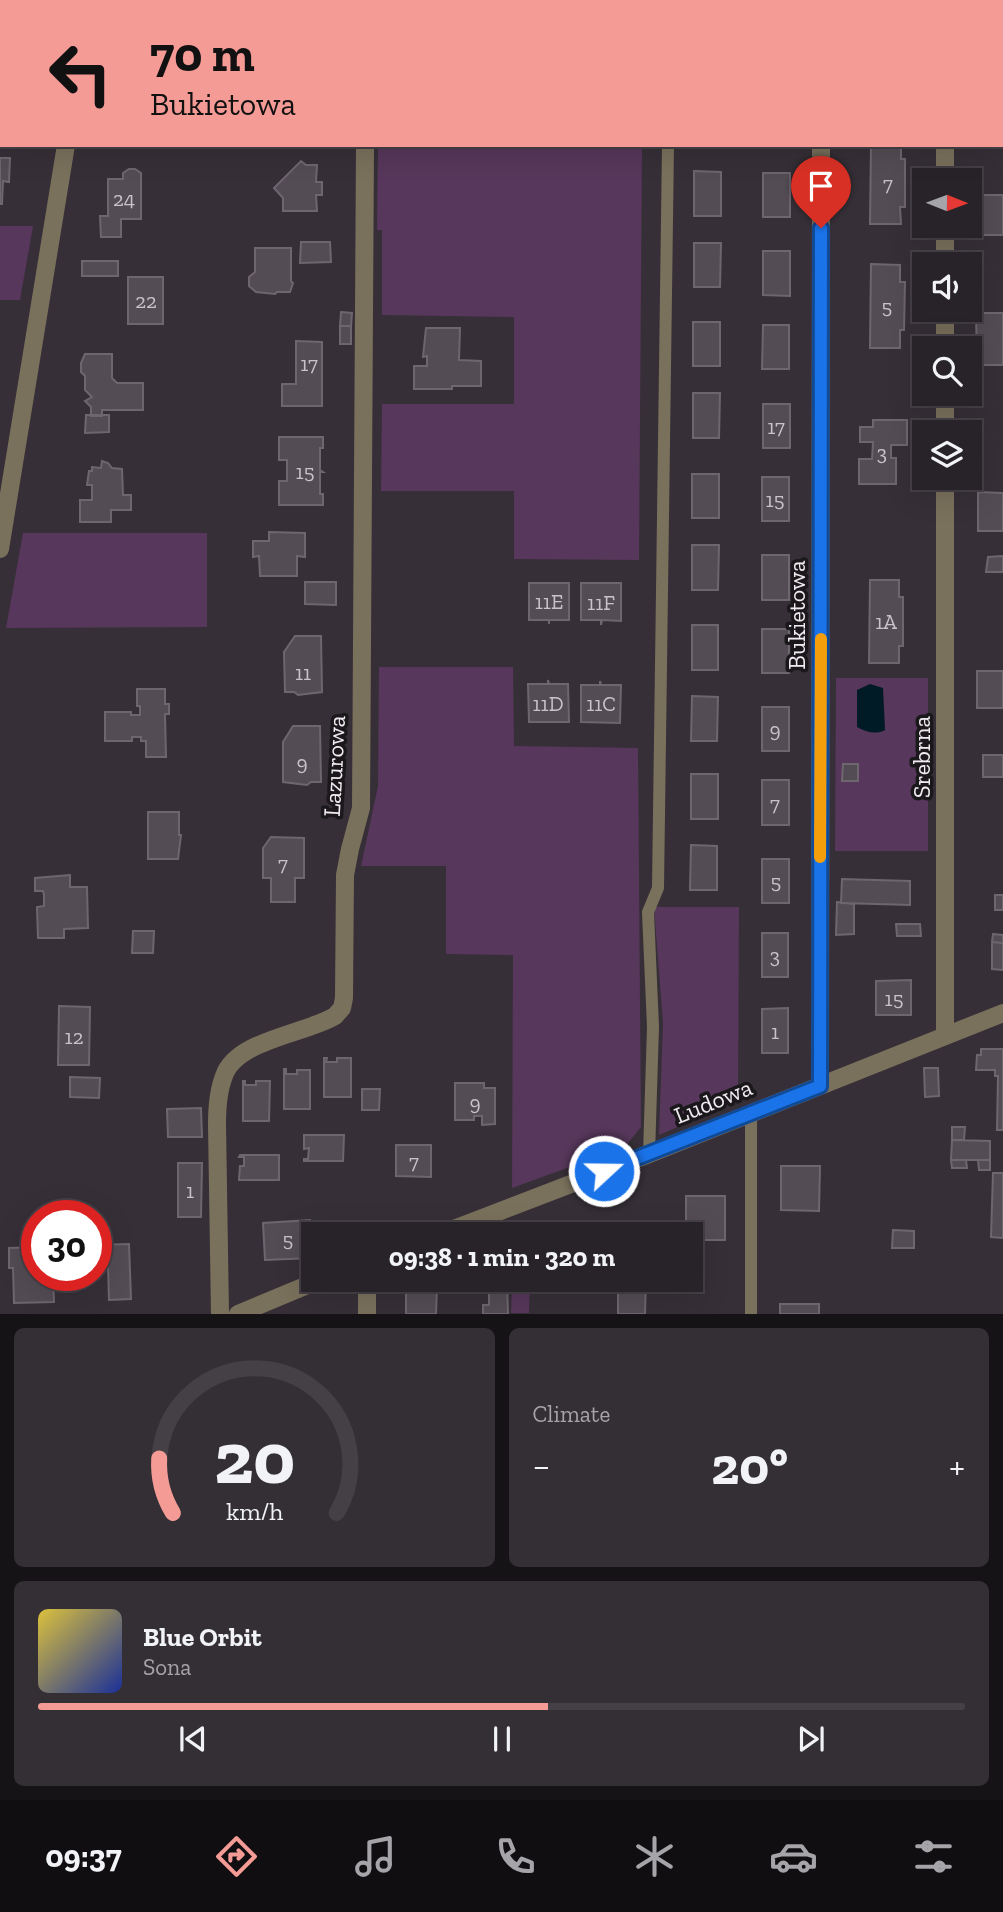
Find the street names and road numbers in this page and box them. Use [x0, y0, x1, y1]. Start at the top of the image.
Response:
street label: Bukietowa [782, 560, 811, 670]
street label: Lazurowa [317, 714, 351, 817]
street label: Srebrna [907, 715, 936, 798]
street label: Ludowa [670, 1072, 757, 1130]

